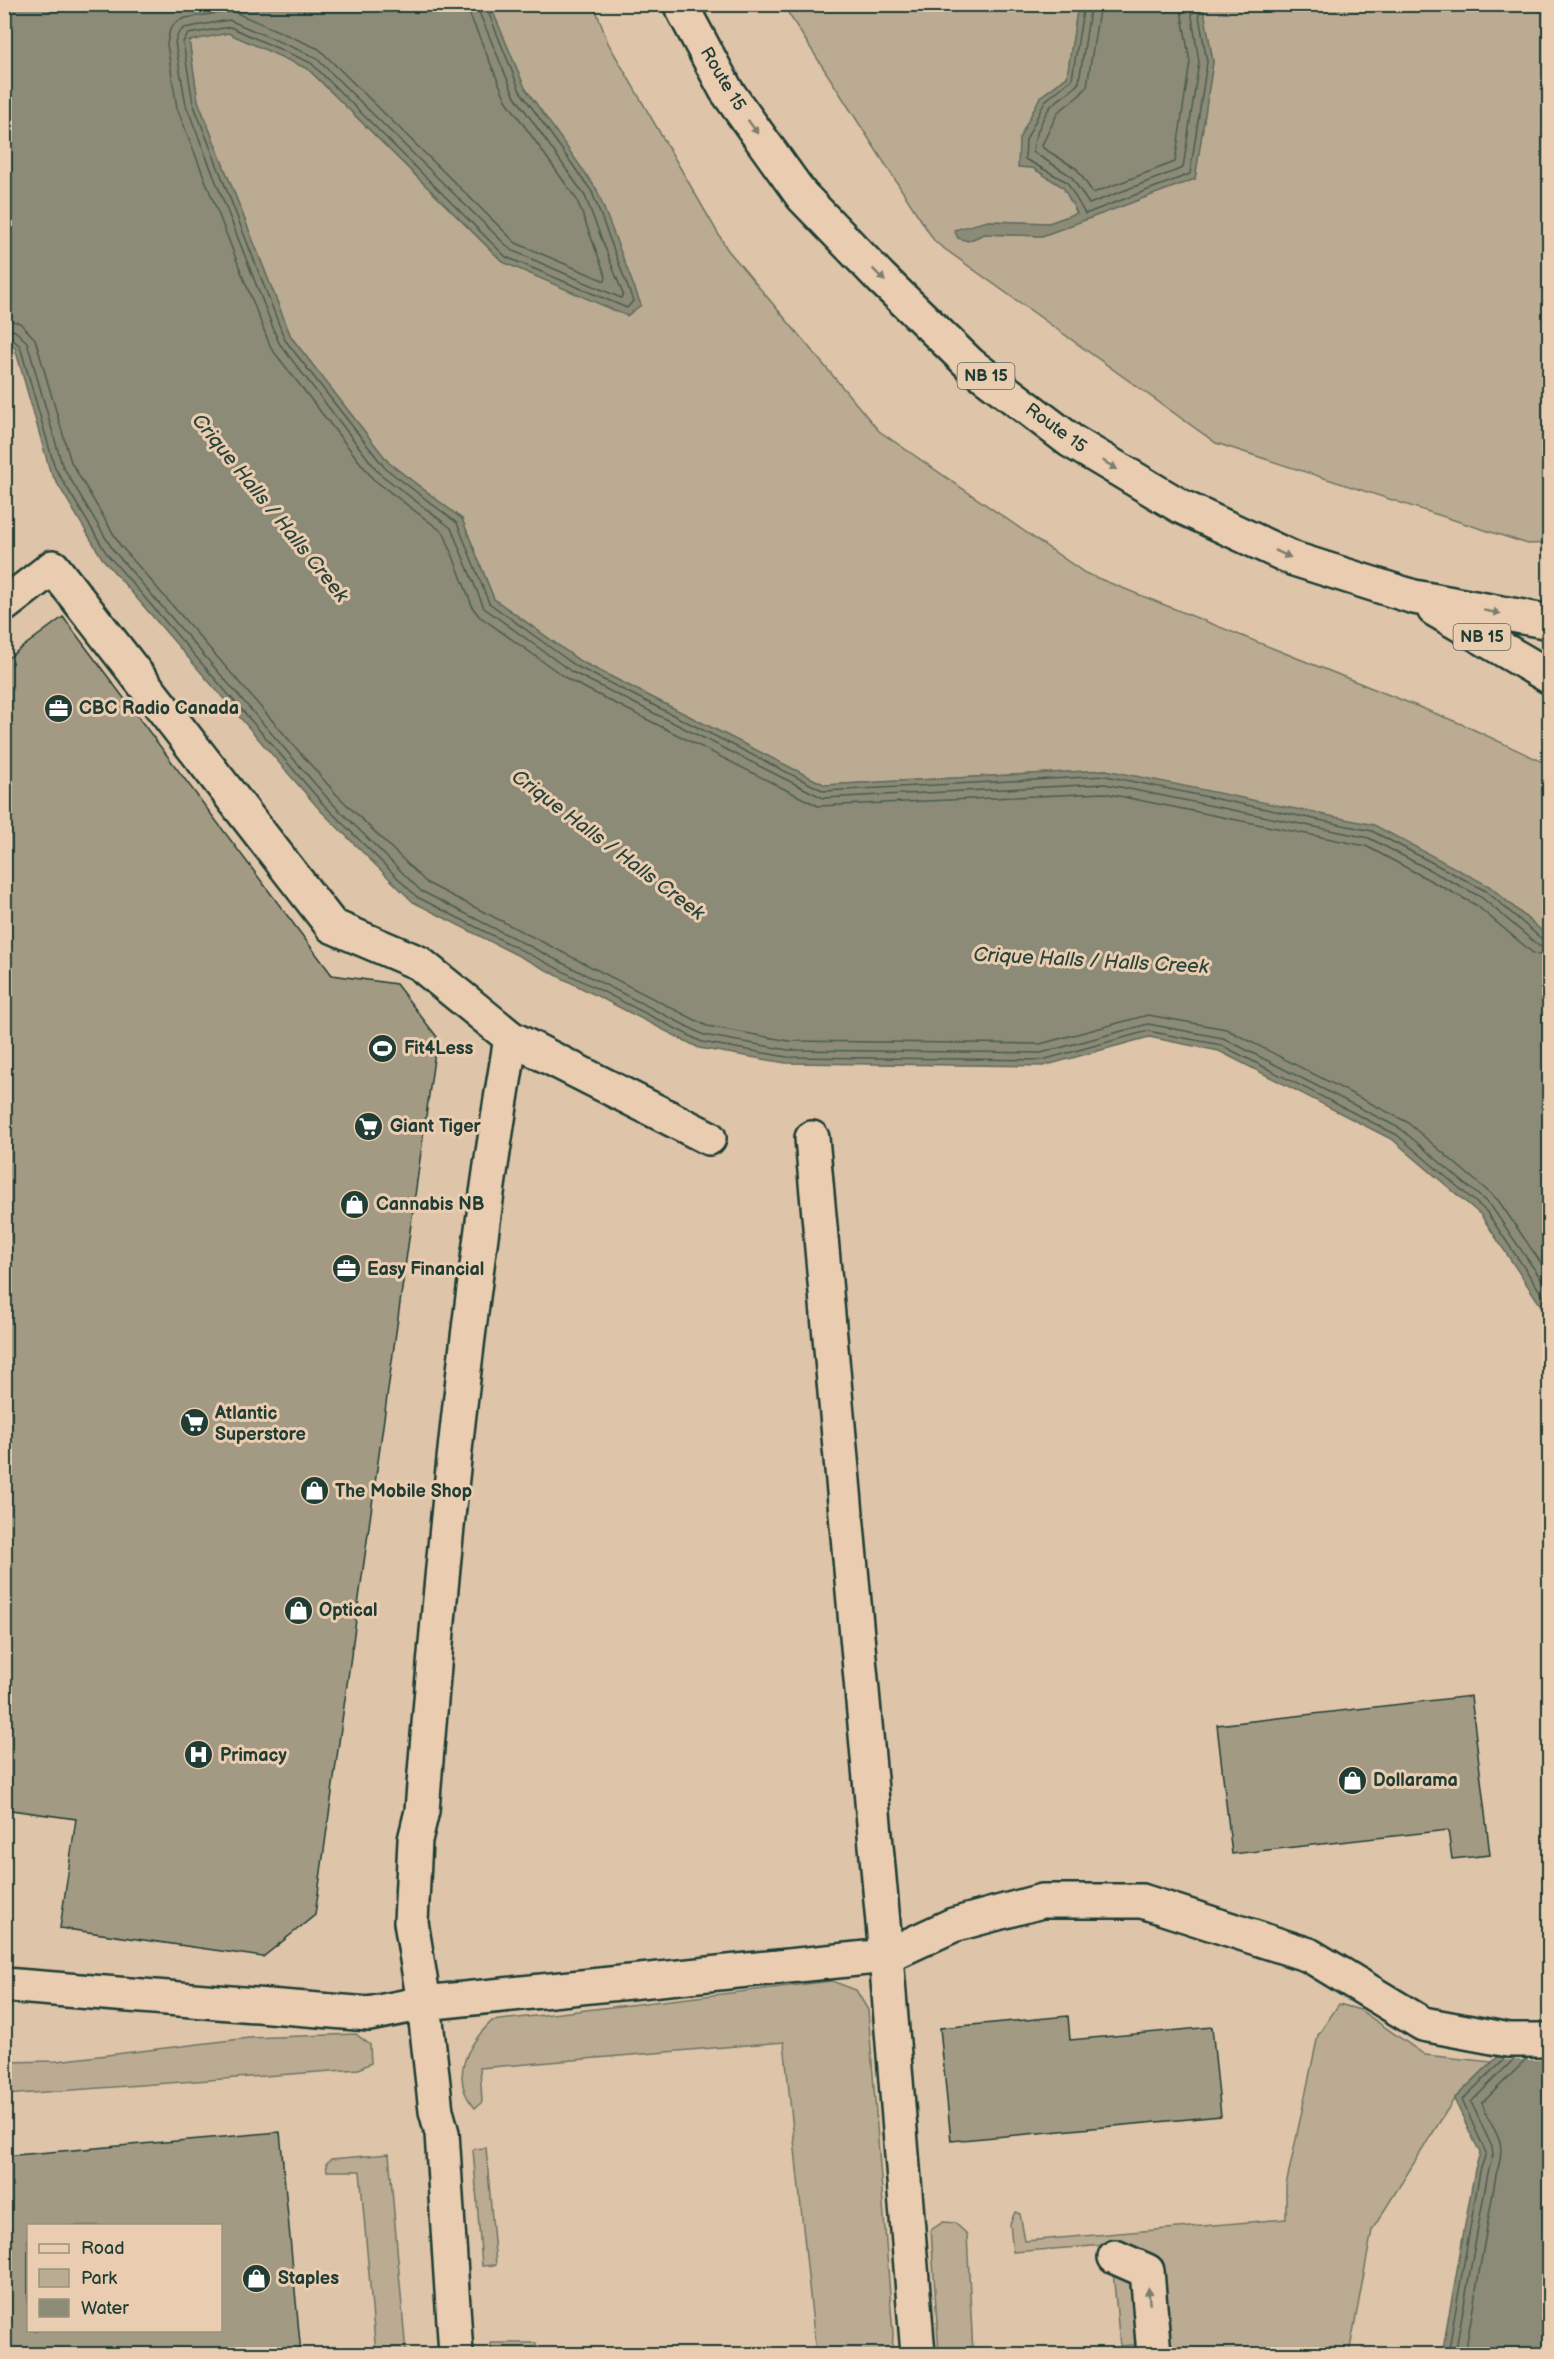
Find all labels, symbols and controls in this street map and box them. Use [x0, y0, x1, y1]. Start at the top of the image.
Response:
street label: Route 15 [696, 43, 750, 115]
one-way arrow [746, 120, 758, 135]
one-way arrow [871, 268, 886, 282]
road number: NB 15 [958, 363, 1014, 389]
street label: Route 15 [1021, 399, 1091, 457]
water label: Crique Halls / Halls Creek [187, 409, 354, 608]
one-way arrow [1102, 459, 1118, 470]
one-way arrow [1275, 549, 1292, 558]
one-way arrow [1483, 607, 1502, 616]
road number: NB 15 [1454, 624, 1510, 650]
office icon: CBC Radio Canada [42, 692, 74, 724]
place label: CBC Radio Canada [79, 698, 239, 719]
water label: Crique Halls / Halls Creek [507, 765, 710, 926]
water label: Crique Halls / Halls Creek [973, 943, 1210, 979]
sports icon: Fit4Less [367, 1032, 399, 1064]
place label: Fit4Less [404, 1038, 474, 1059]
supermarket icon: Giant Tiger [353, 1110, 385, 1142]
place label: Giant Tiger [390, 1116, 482, 1137]
shop icon: Cannabis NB [339, 1188, 371, 1220]
place label: Cannabis NB [376, 1194, 485, 1215]
office icon: Easy Financial [330, 1253, 362, 1285]
place label: Easy Financial [367, 1259, 484, 1280]
place label: Atlantic Superstore [214, 1403, 306, 1445]
supermarket icon: Atlantic Superstore [178, 1407, 210, 1439]
shop icon: The Mobile Shop [298, 1475, 330, 1507]
place label: The Mobile Shop [335, 1481, 472, 1502]
shop icon: Optical [282, 1594, 314, 1626]
place label: Optical [319, 1600, 378, 1621]
hospital icon: Primacy [183, 1739, 215, 1771]
place label: Primacy [220, 1745, 287, 1766]
shop icon: Dollarama [1336, 1764, 1368, 1796]
place label: Dollarama [1373, 1770, 1458, 1791]
legend [27, 2224, 222, 2332]
text: Road [81, 2238, 125, 2259]
shop icon: Staples [241, 2262, 273, 2294]
text: Park [81, 2268, 117, 2289]
place label: Staples [278, 2268, 339, 2289]
one-way arrow [1144, 2287, 1154, 2306]
text: Water [81, 2298, 129, 2319]

